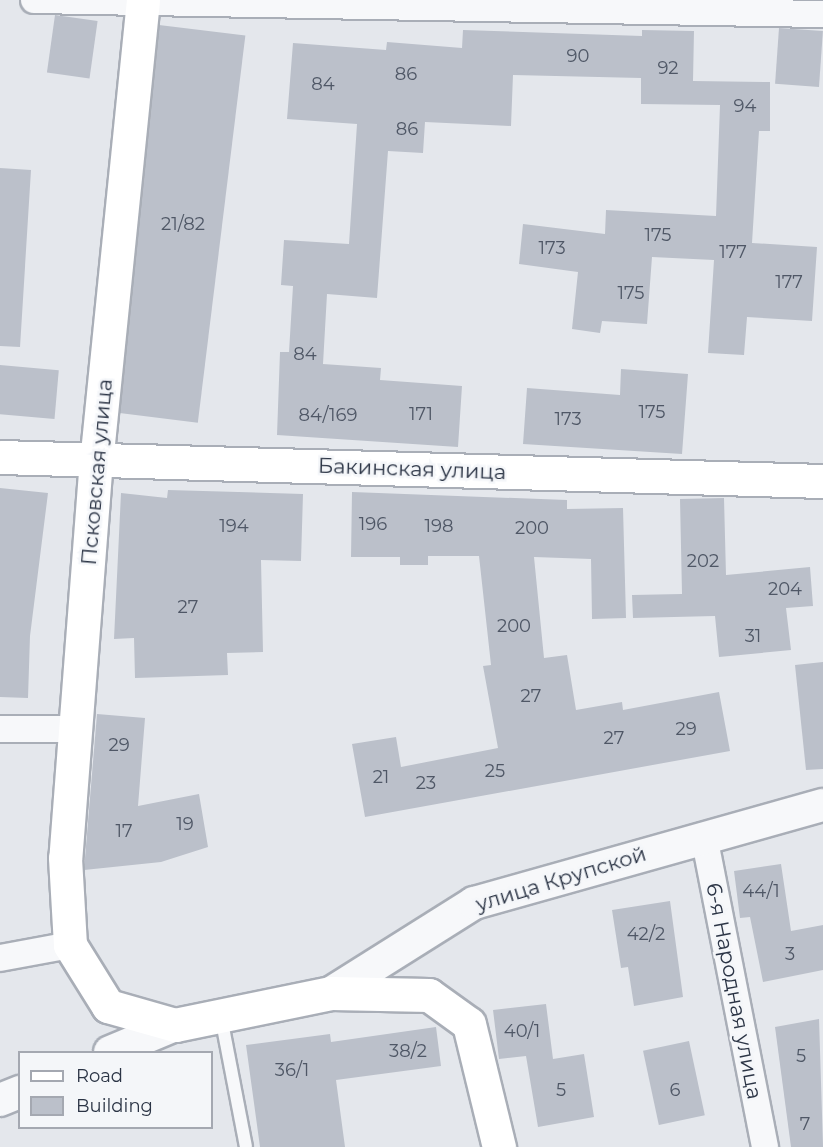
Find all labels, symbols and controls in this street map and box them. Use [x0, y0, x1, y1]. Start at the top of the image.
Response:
house number: 90 [567, 45, 589, 67]
house number: 92 [657, 57, 679, 79]
house number: 86 [395, 63, 417, 85]
house number: 84 [311, 73, 335, 95]
house number: 94 [734, 95, 756, 117]
house number: 86 [396, 118, 418, 140]
house number: 21/82 [161, 213, 205, 235]
house number: 175 [645, 224, 671, 246]
house number: 173 [538, 237, 566, 259]
house number: 177 [719, 241, 747, 263]
house number: 177 [775, 271, 803, 293]
house number: 175 [618, 282, 644, 304]
house number: 84 [293, 343, 317, 365]
street label: Псковская улица [76, 378, 118, 566]
house number: 175 [639, 401, 665, 423]
house number: 171 [409, 403, 433, 425]
house number: 84/169 [299, 404, 357, 426]
house number: 173 [554, 408, 582, 430]
street label: Бакинская улица [318, 453, 506, 485]
house number: 196 [359, 513, 387, 535]
house number: 194 [219, 515, 249, 537]
house number: 198 [425, 515, 453, 537]
house number: 200 [515, 517, 549, 539]
house number: 202 [687, 550, 719, 572]
house number: 204 [768, 578, 802, 600]
house number: 27 [178, 596, 198, 618]
house number: 200 [497, 615, 531, 637]
house number: 31 [745, 625, 761, 647]
house number: 27 [521, 685, 541, 707]
house number: 29 [675, 718, 697, 740]
house number: 27 [604, 727, 624, 749]
house number: 29 [108, 734, 130, 756]
house number: 25 [485, 760, 505, 782]
house number: 21 [373, 766, 389, 788]
house number: 23 [416, 772, 436, 794]
house number: 19 [176, 813, 194, 835]
house number: 17 [115, 820, 133, 842]
street label: улица Крупской [473, 841, 649, 917]
house number: 44/1 [742, 880, 780, 902]
street label: 6-я Народная улица [701, 881, 767, 1101]
house number: 42/2 [627, 923, 665, 945]
house number: 3 [785, 943, 795, 965]
house number: 40/1 [504, 1020, 540, 1042]
house number: 38/2 [389, 1040, 427, 1062]
house number: 5 [796, 1045, 806, 1067]
legend [18, 1051, 213, 1129]
house number: 36/1 [275, 1059, 309, 1081]
text: Road [76, 1065, 123, 1087]
house number: 5 [556, 1079, 566, 1101]
house number: 6 [670, 1079, 680, 1101]
text: Building [76, 1095, 153, 1117]
house number: 7 [800, 1113, 810, 1135]

